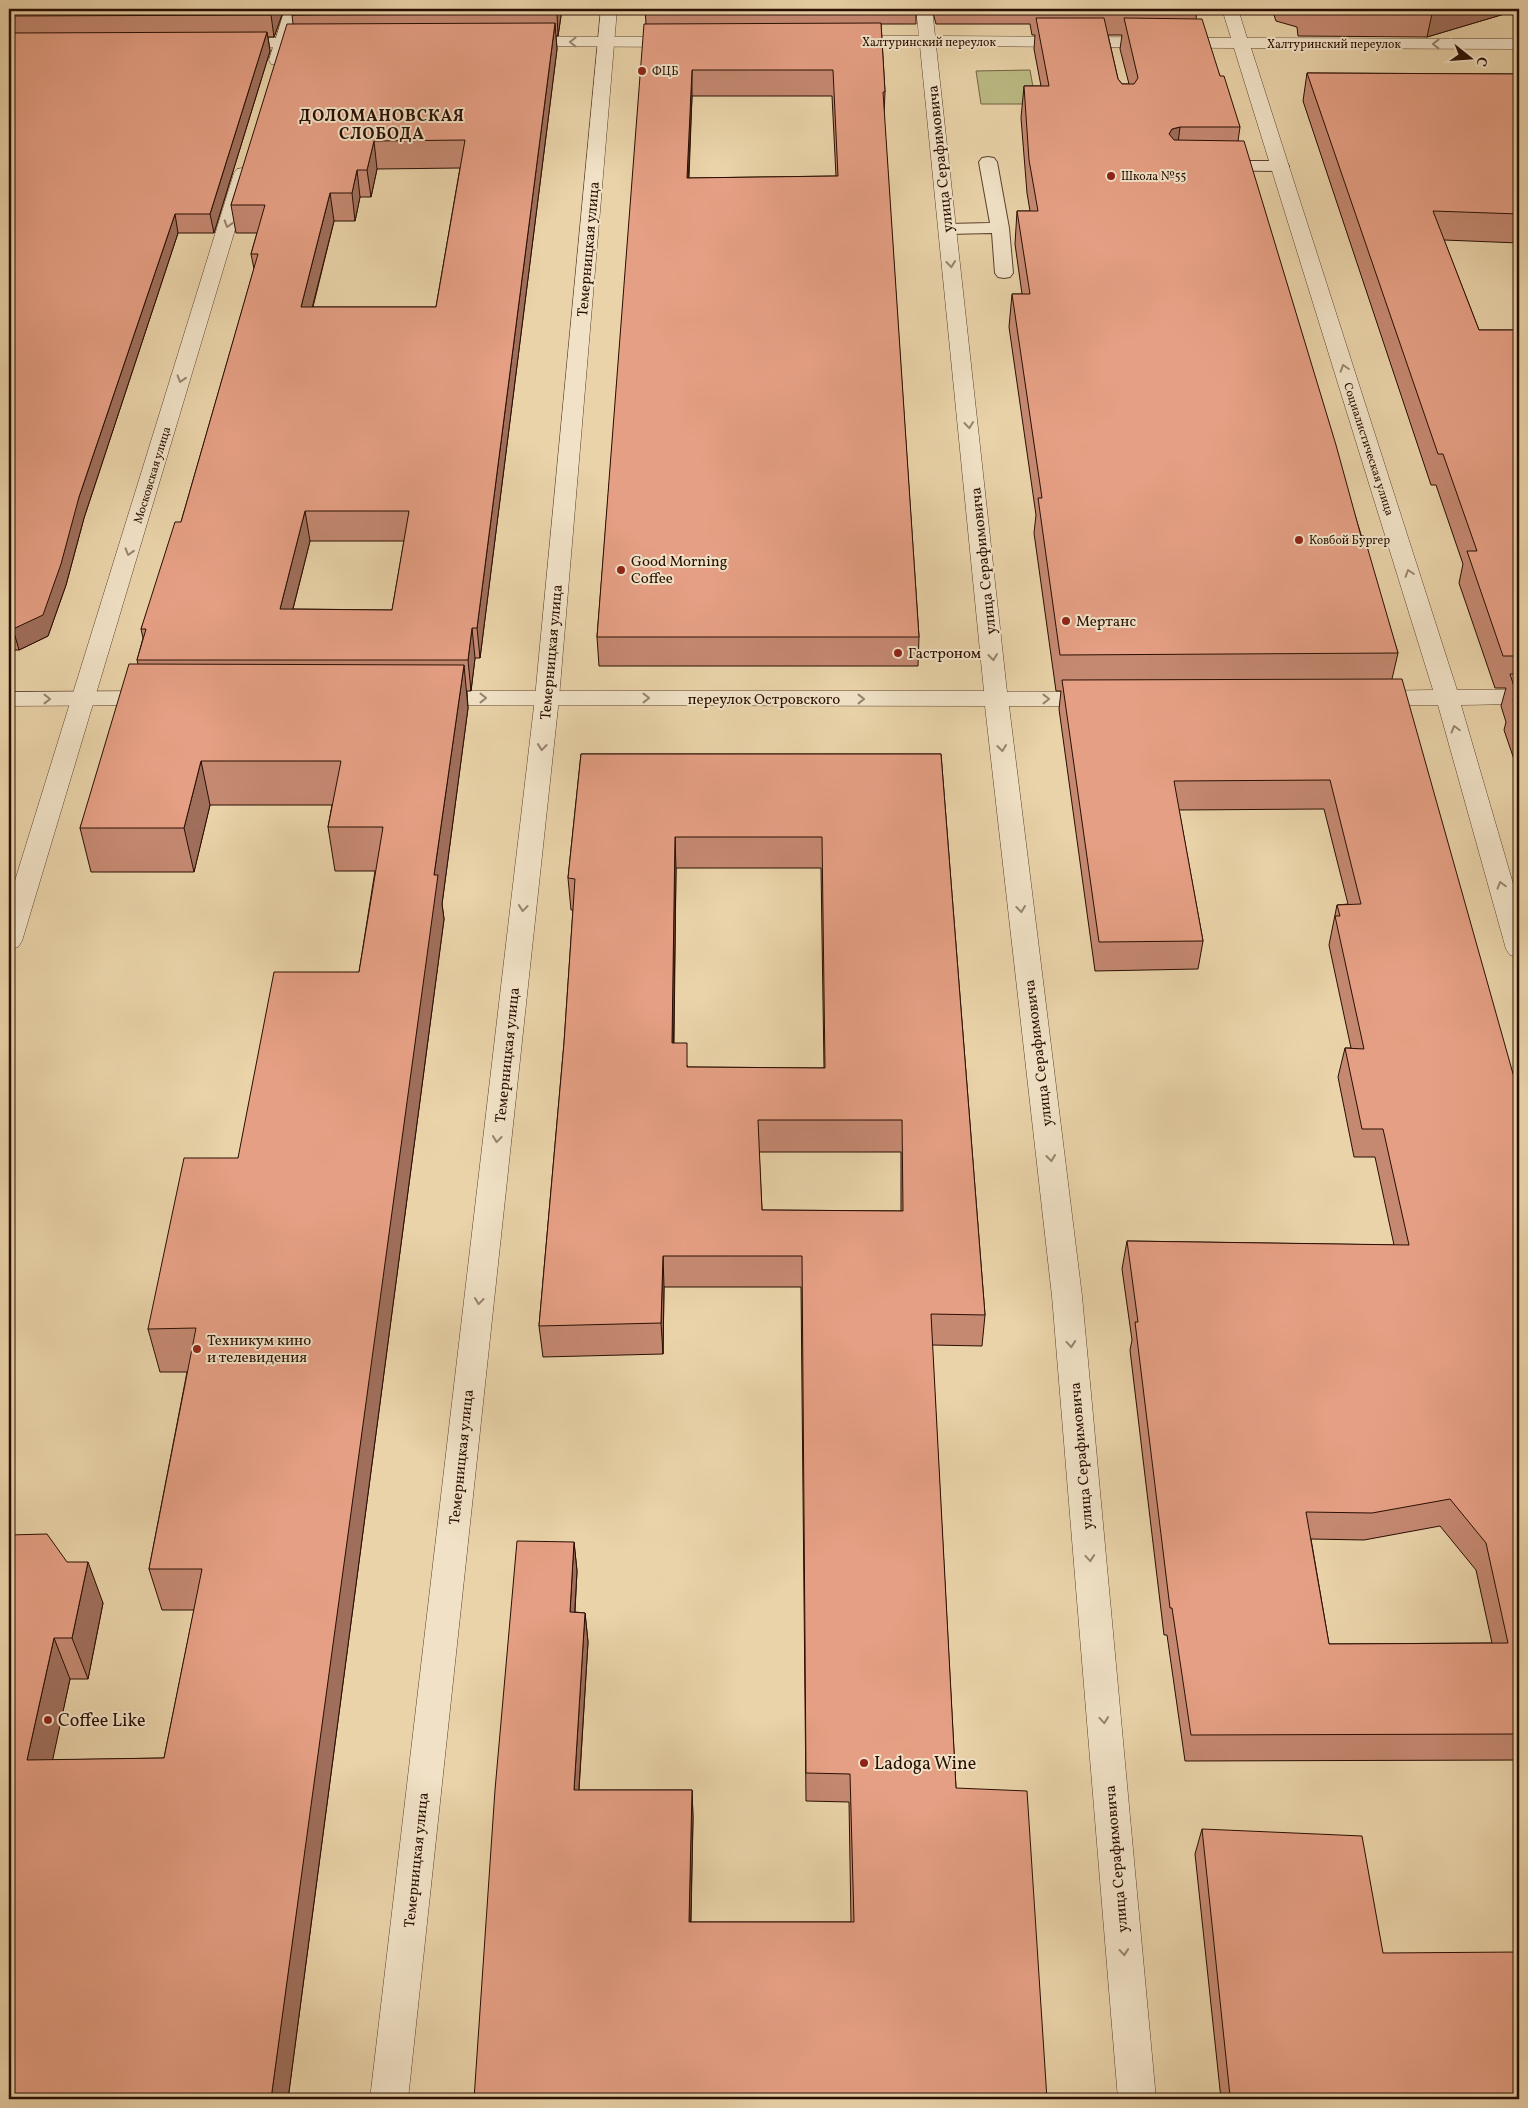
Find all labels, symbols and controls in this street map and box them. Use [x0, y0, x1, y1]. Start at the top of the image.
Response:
north arrow [1446, 32, 1496, 82]
street label: Халтуринский переулок [862, 35, 997, 51]
one-way arrow [569, 37, 576, 47]
street label: Халтуринский переулок [1267, 37, 1402, 53]
one-way arrow [1431, 39, 1439, 49]
text: С [1471, 54, 1491, 68]
place label: ФЦБ [652, 64, 679, 80]
marker: ФЦБ [636, 65, 648, 77]
street label: улица Серафимовича [923, 84, 960, 233]
district label: ДОЛОМАНОВСКАЯ СЛОБОДА [299, 106, 465, 146]
place label: Школа №55 [1121, 169, 1186, 185]
marker: Школа №55 [1105, 170, 1117, 182]
street label: Темерницкая улица [573, 180, 606, 318]
one-way arrow [223, 219, 233, 227]
one-way arrow [945, 260, 956, 268]
one-way arrow [1339, 365, 1349, 373]
one-way arrow [176, 375, 186, 383]
street label: Социалистическая улица [1339, 381, 1397, 518]
one-way arrow [963, 422, 974, 430]
street label: Московская улица [131, 425, 175, 526]
street label: улица Серафимовича [966, 486, 1003, 635]
place label: Ковбой Бургер [1309, 533, 1390, 549]
marker: Ковбой Бургер [1293, 534, 1305, 546]
one-way arrow [124, 547, 134, 555]
place label: Good Morning Coffee [631, 552, 728, 590]
marker: Good Morning Coffee [615, 564, 627, 576]
one-way arrow [1404, 570, 1414, 578]
street label: Темерницкая улица [536, 583, 569, 721]
place label: Мертанс [1076, 612, 1136, 633]
marker: Мертанс [1060, 615, 1072, 627]
place label: Гастроном [908, 644, 981, 665]
marker: Гастроном [892, 647, 904, 659]
one-way arrow [987, 653, 998, 661]
street label: переулок Островского [688, 690, 840, 711]
one-way arrow [480, 693, 487, 703]
one-way arrow [642, 693, 650, 703]
one-way arrow [43, 694, 51, 704]
one-way arrow [857, 694, 865, 704]
one-way arrow [1042, 694, 1050, 704]
one-way arrow [1451, 725, 1461, 734]
one-way arrow [537, 743, 548, 751]
one-way arrow [996, 744, 1007, 752]
one-way arrow [1496, 881, 1506, 890]
one-way arrow [518, 904, 529, 912]
one-way arrow [1015, 906, 1026, 914]
street label: улица Серафимовича [1020, 978, 1059, 1127]
street label: Темерницкая улица [491, 986, 526, 1124]
one-way arrow [492, 1135, 503, 1143]
one-way arrow [1045, 1154, 1056, 1162]
one-way arrow [474, 1297, 485, 1305]
place label: Техникум кино и телевидения [207, 1331, 311, 1369]
one-way arrow [1066, 1340, 1077, 1348]
marker: Техникум кино и телевидения [191, 1343, 203, 1355]
street label: улица Серафимовича [1066, 1381, 1099, 1530]
street label: Темерницкая улица [445, 1388, 480, 1526]
one-way arrow [1084, 1555, 1095, 1563]
place label: Coffee Like [58, 1709, 146, 1734]
marker: Coffee Like [42, 1714, 54, 1726]
one-way arrow [1098, 1716, 1109, 1724]
place label: Ladoga Wine [874, 1752, 976, 1777]
marker: Ladoga Wine [858, 1757, 870, 1769]
street label: улица Серафимовича [1101, 1784, 1134, 1933]
street label: Темерницкая улица [400, 1791, 435, 1929]
one-way arrow [1118, 1948, 1129, 1956]

